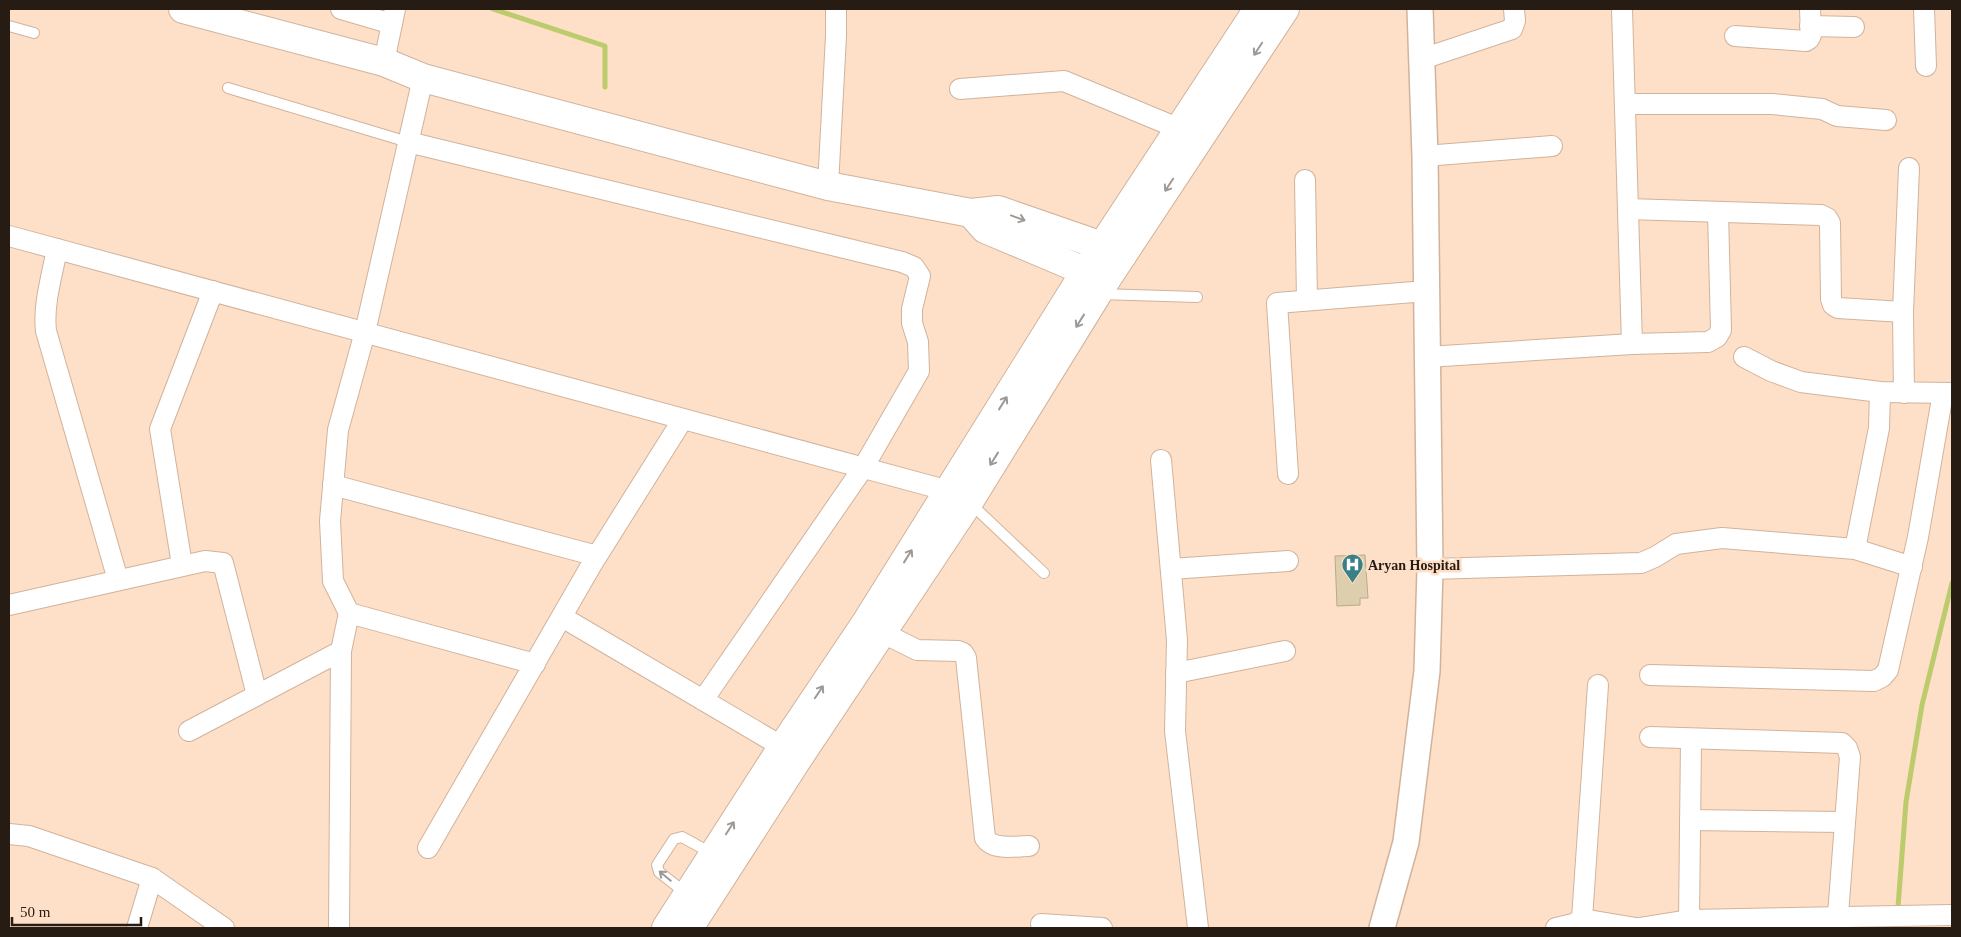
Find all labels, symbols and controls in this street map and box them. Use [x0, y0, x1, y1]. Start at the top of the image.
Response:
one-way arrow [1253, 42, 1263, 56]
one-way arrow [1164, 178, 1174, 192]
one-way arrow [1010, 214, 1026, 223]
one-way arrow [1075, 314, 1085, 328]
one-way arrow [999, 397, 1009, 411]
one-way arrow [989, 452, 999, 466]
one-way arrow [903, 549, 913, 563]
hospital icon: Aryan Hospital [1340, 553, 1364, 584]
place label: Aryan Hospital [1368, 558, 1460, 573]
one-way arrow [814, 685, 824, 699]
one-way arrow [725, 821, 735, 835]
one-way arrow [659, 871, 672, 882]
scale bar [12, 894, 141, 926]
text: 50 m [20, 904, 51, 920]

